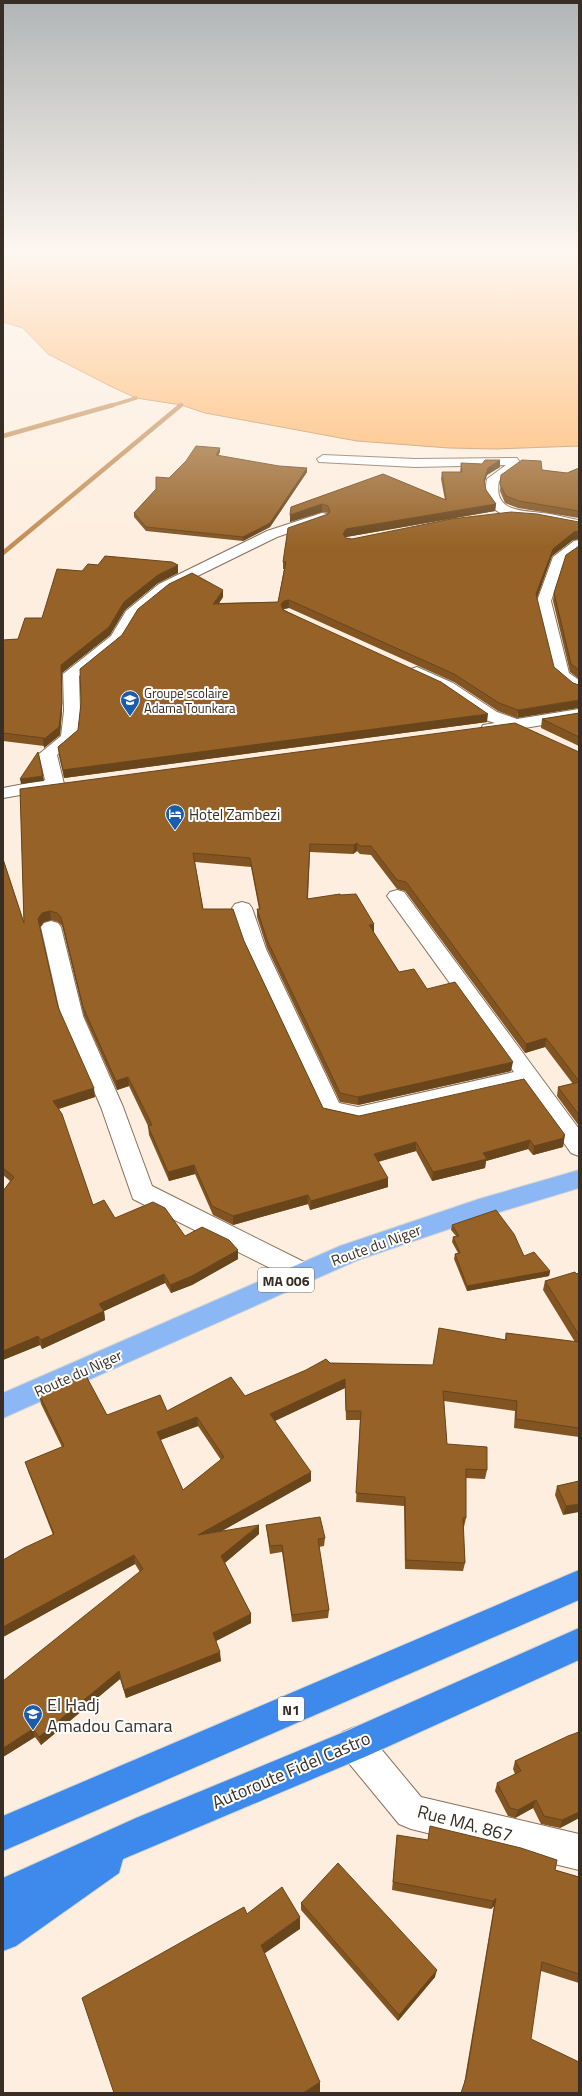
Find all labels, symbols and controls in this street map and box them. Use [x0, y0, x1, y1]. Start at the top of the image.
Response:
place label: Groupe scolaire Adama Tounkara [144, 683, 236, 718]
school or university icon: Groupe scolaire Adama Tounkara [119, 689, 141, 717]
hotel icon: Hotel Zambezi [164, 803, 186, 831]
place label: Hotel Zambezi [189, 803, 280, 826]
street label: Route du Niger [328, 1218, 424, 1272]
road number: MA 006 [258, 1268, 314, 1292]
street label: Route du Niger [30, 1343, 126, 1403]
place label: El Hadj Amadou Camara [47, 1691, 172, 1739]
road number: N1 [278, 1697, 304, 1721]
school or university icon: El Hadj Amadou Camara [22, 1703, 44, 1731]
street label: Autoroute Fidel Castro [208, 1724, 374, 1816]
street label: Rue MA. 867 [414, 1797, 516, 1849]

